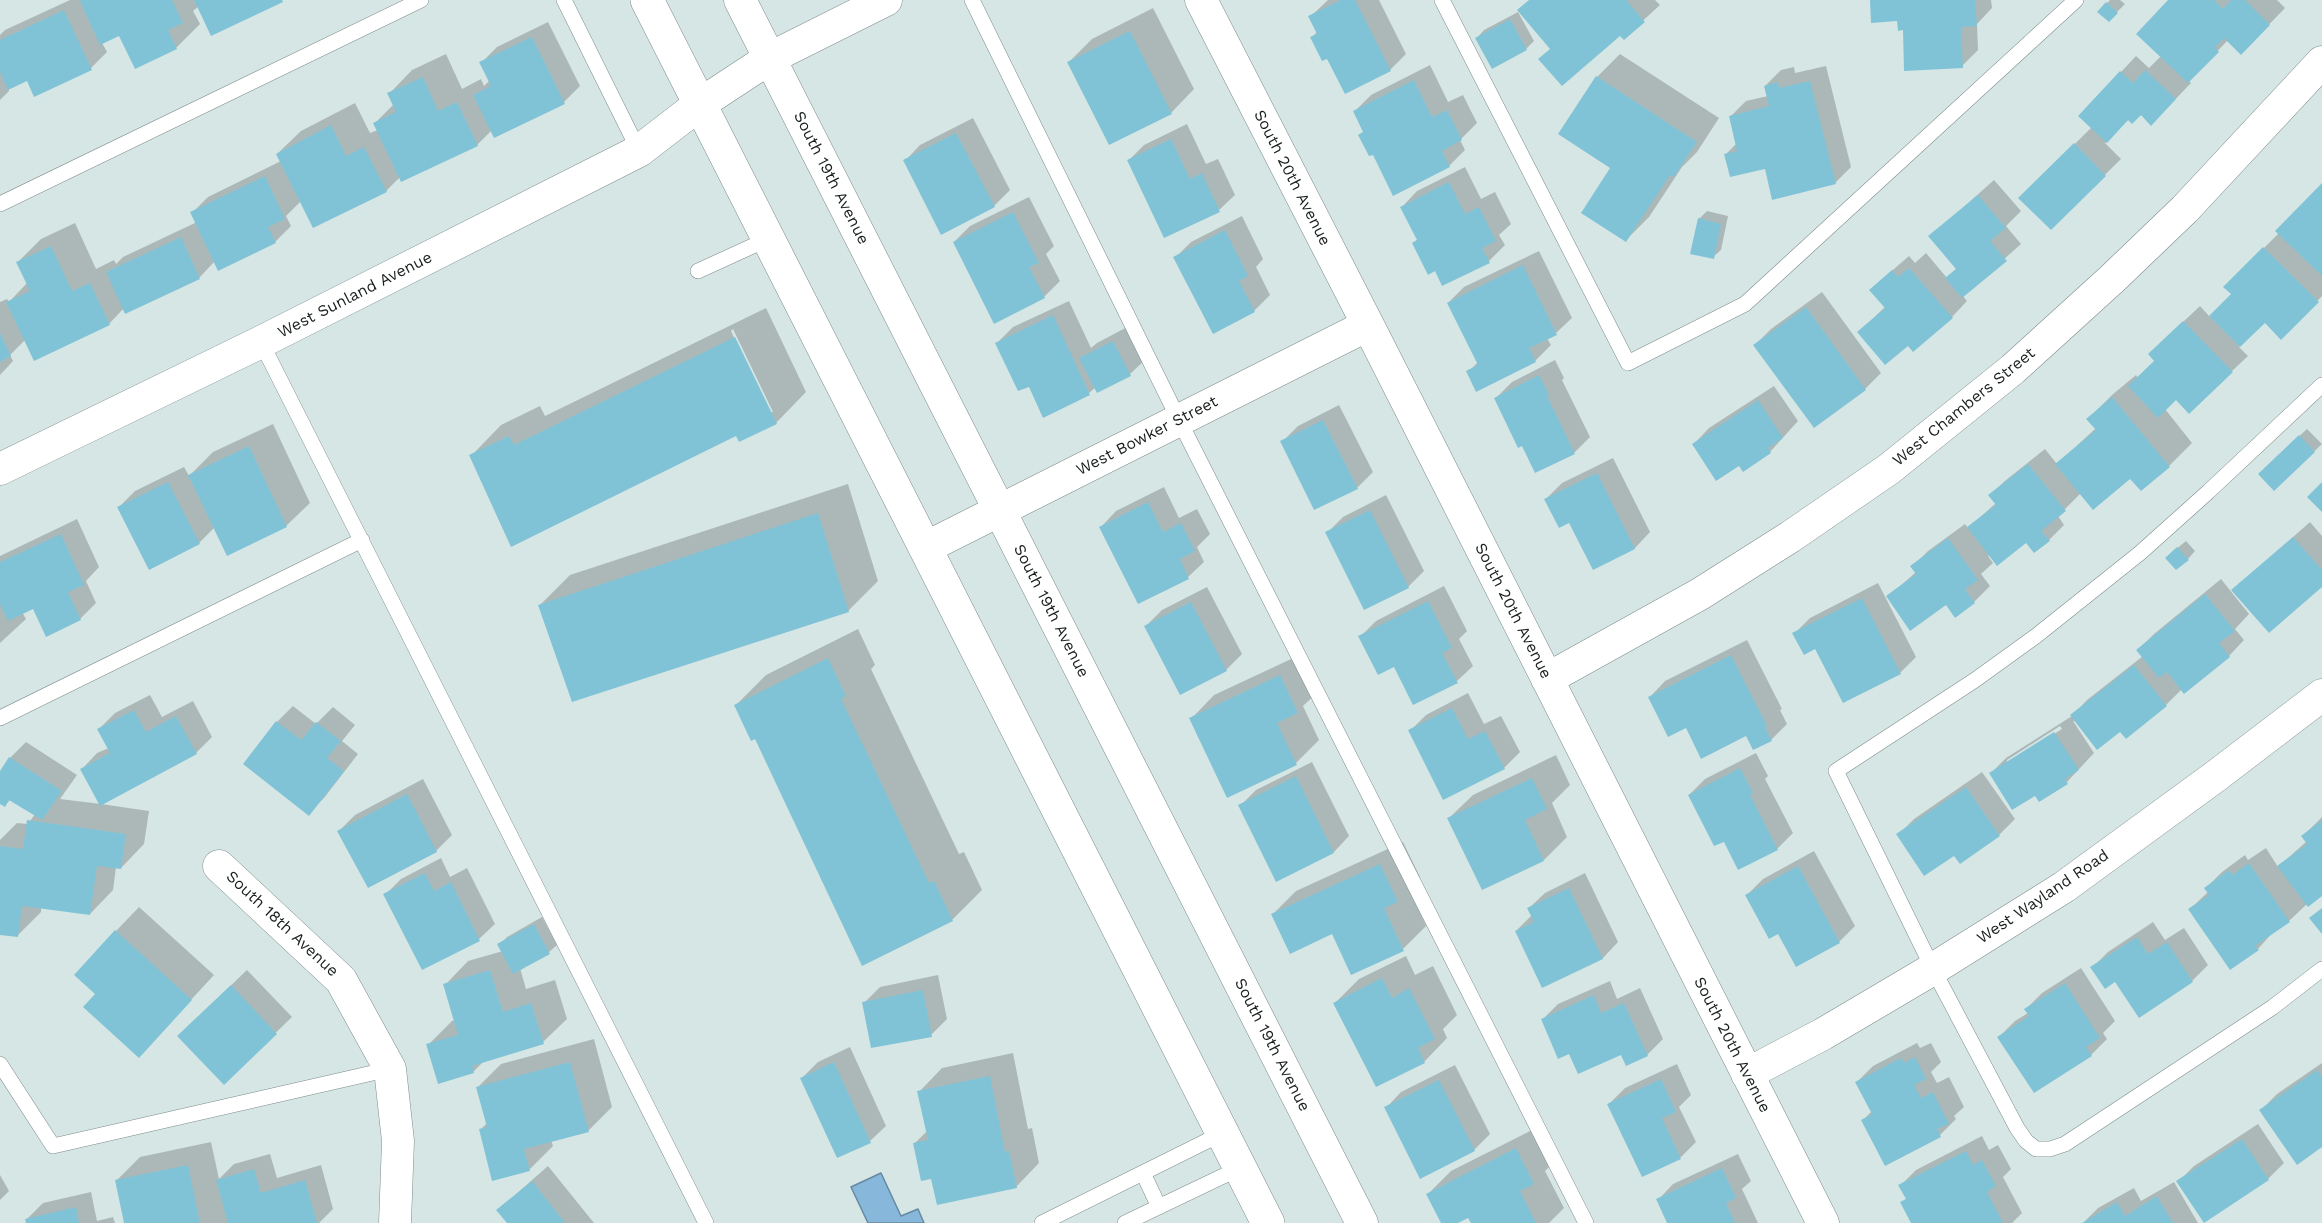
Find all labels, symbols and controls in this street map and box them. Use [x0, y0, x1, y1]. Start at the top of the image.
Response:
street label: South 20th Avenue [1249, 107, 1335, 249]
street label: South 19th Avenue [789, 108, 873, 248]
street label: West Sunland Avenue [275, 248, 435, 342]
street label: West Chambers Street [1889, 344, 2039, 470]
street label: West Bowker Street [1073, 392, 1221, 480]
street label: South 20th Avenue [1470, 540, 1556, 682]
street label: South 19th Avenue [1009, 541, 1093, 681]
street label: West Wayland Road [1974, 846, 2112, 948]
street label: South 18th Avenue [222, 867, 342, 981]
street label: South 20th Avenue [1689, 974, 1775, 1116]
street label: South 19th Avenue [1230, 975, 1314, 1115]

